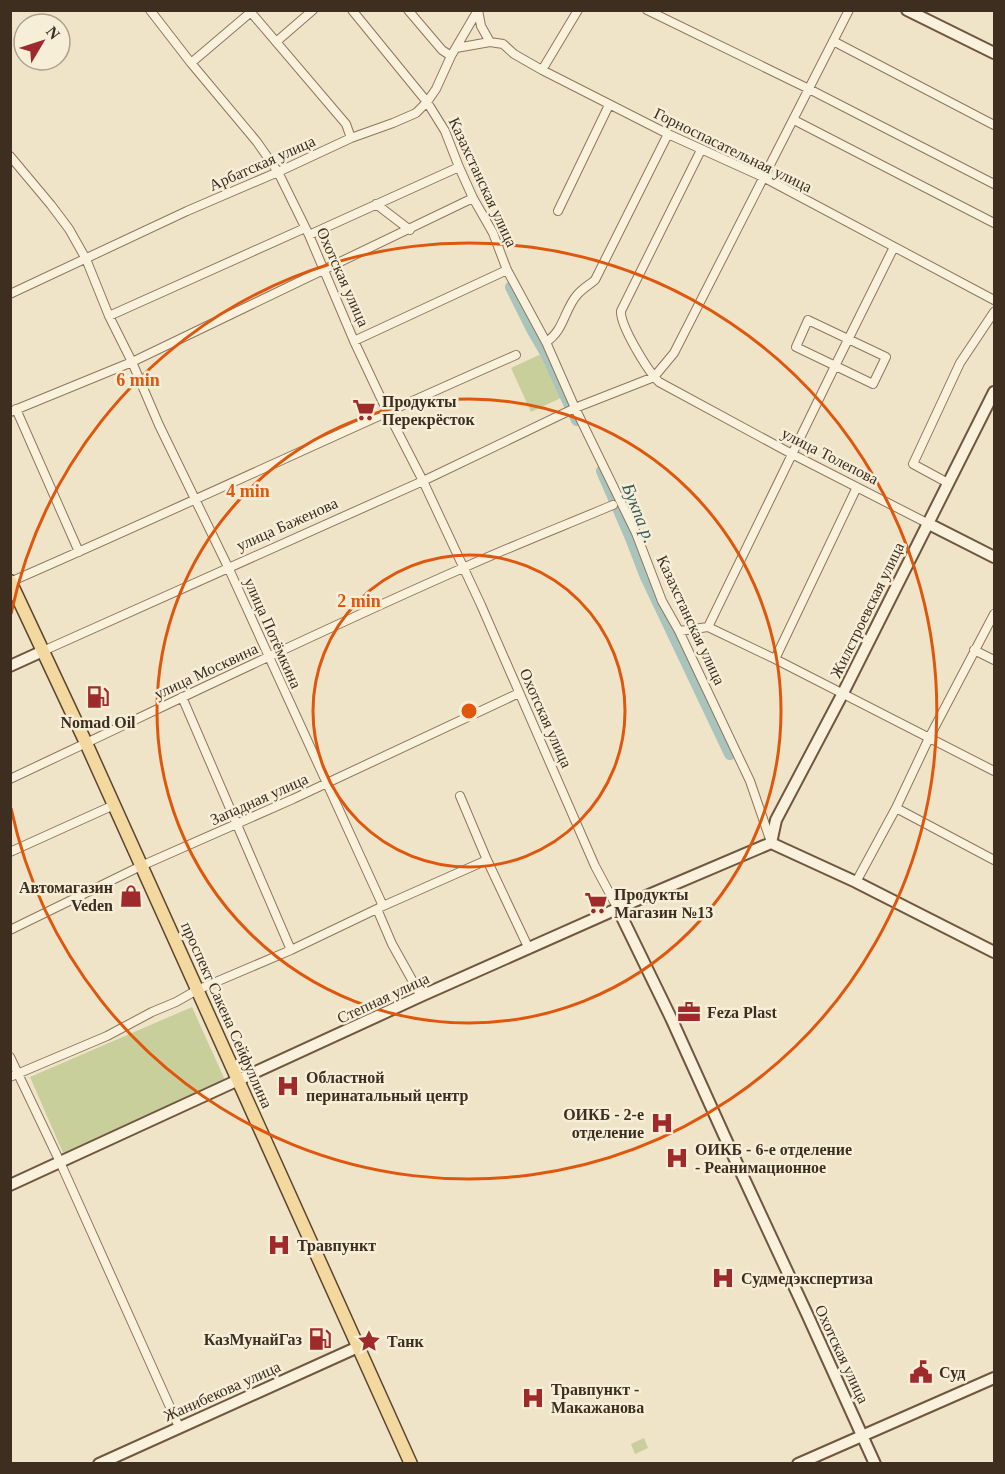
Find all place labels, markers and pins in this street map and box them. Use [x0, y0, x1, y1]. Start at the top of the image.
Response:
place label: Продукты Перекрёсток [382, 393, 476, 429]
supermarket icon: Продукты Перекрёсток [351, 397, 377, 423]
fuel station icon: Nomad Oil [85, 684, 111, 710]
centre of rings [459, 701, 479, 721]
place label: Nomad Oil [60, 714, 136, 731]
place label: Автомагазин Veden [19, 879, 113, 914]
shop icon: Автомагазин Veden [118, 883, 144, 909]
place label: Продукты Магазин №13 [614, 886, 713, 921]
supermarket icon: Продукты Магазин №13 [583, 890, 609, 916]
office icon: Feza Plast [676, 999, 702, 1025]
place label: Feza Plast [707, 1004, 777, 1021]
place label: Областной перинатальный центр [306, 1069, 468, 1105]
hospital icon: Областной перинатальный центр [275, 1073, 301, 1099]
place label: ОИКБ - 2-е отделение [563, 1106, 644, 1141]
hospital icon: ОИКБ - 2-е отделение [649, 1110, 675, 1136]
place label: ОИКБ - 6-е отделение - Реанимационное [695, 1141, 852, 1176]
hospital icon: ОИКБ - 6-е отделение - Реанимационное [664, 1145, 690, 1171]
hospital icon: Травпункт [266, 1232, 292, 1258]
place label: Травпункт [297, 1237, 376, 1255]
hospital icon: Судмедэкспертиза [710, 1265, 736, 1291]
place label: Судмедэкспертиза [741, 1270, 873, 1288]
fuel station icon: КазМунайГаз [307, 1326, 333, 1352]
place icon: Танк [356, 1328, 382, 1354]
place label: КазМунайГаз [204, 1331, 303, 1349]
place label: Танк [387, 1333, 424, 1350]
public building icon: Суд [908, 1359, 934, 1385]
place label: Суд [939, 1364, 965, 1382]
place label: Травпункт - Макажанова [551, 1381, 644, 1416]
hospital icon: Травпункт - Макажанова [520, 1385, 546, 1411]

